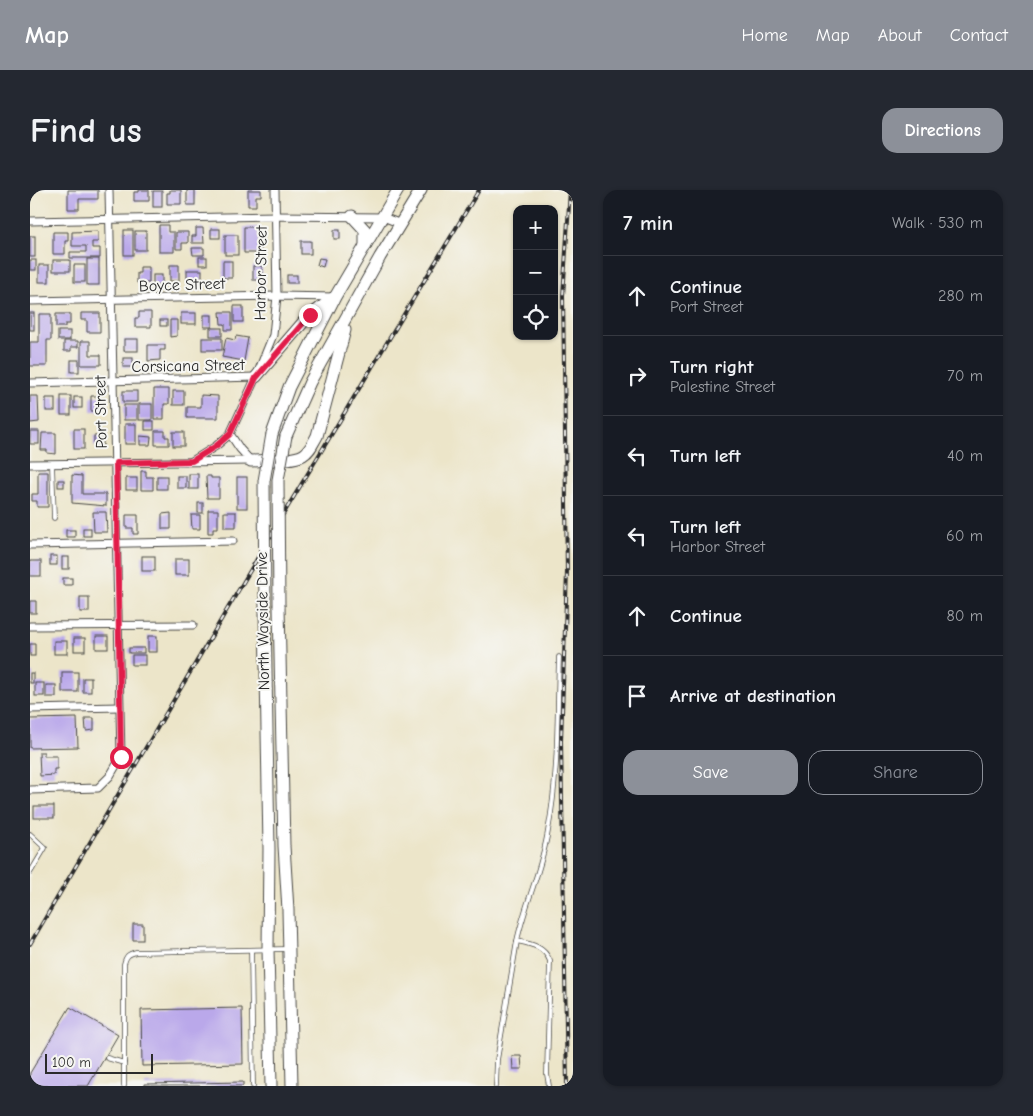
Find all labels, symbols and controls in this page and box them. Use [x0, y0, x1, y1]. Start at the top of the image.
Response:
text: Map [25, 21, 69, 49]
text: Home [741, 25, 788, 46]
text: Map [816, 25, 850, 46]
text: About [878, 25, 922, 46]
text: Contact [950, 25, 1008, 46]
button: Directions [882, 108, 1003, 153]
text: Find us [30, 110, 142, 151]
map controls [513, 205, 558, 340]
button: + [513, 205, 558, 250]
text: 7 min [623, 211, 673, 235]
text: Walk · 530 m [892, 214, 983, 232]
street label: Harbor Street [251, 225, 271, 321]
button: − [513, 250, 558, 295]
street label: Boyce Street [139, 274, 226, 296]
text: Continue [670, 276, 742, 298]
icon: ahead [623, 282, 651, 310]
text: 280 m [938, 287, 983, 305]
button: locate [513, 295, 558, 340]
text: Port Street [670, 298, 743, 316]
route end [299, 304, 322, 327]
street label: Corsicana Street [131, 356, 245, 376]
text: Turn right [670, 356, 754, 378]
icon: right [623, 362, 651, 390]
text: 70 m [947, 367, 983, 385]
street label: Port Street [91, 375, 111, 449]
text: Palestine Street [670, 378, 775, 396]
icon: left [623, 442, 651, 470]
text: Turn left [670, 445, 741, 467]
text: 40 m [947, 447, 983, 465]
text: Turn left [670, 516, 741, 538]
icon: left [623, 522, 651, 550]
text: 60 m [946, 527, 983, 545]
text: Harbor Street [670, 538, 765, 556]
street label: North Wayside Drive [253, 552, 273, 690]
icon: ahead [623, 602, 651, 630]
text: Continue [670, 605, 742, 627]
text: 80 m [946, 607, 983, 625]
icon: arrive [623, 682, 651, 710]
text: Arrive at destination [670, 685, 836, 707]
route start [110, 746, 133, 769]
button: Save [623, 750, 798, 795]
button: Share [808, 750, 983, 795]
scale bar [45, 1051, 152, 1074]
text: 100 m [52, 1054, 91, 1071]

